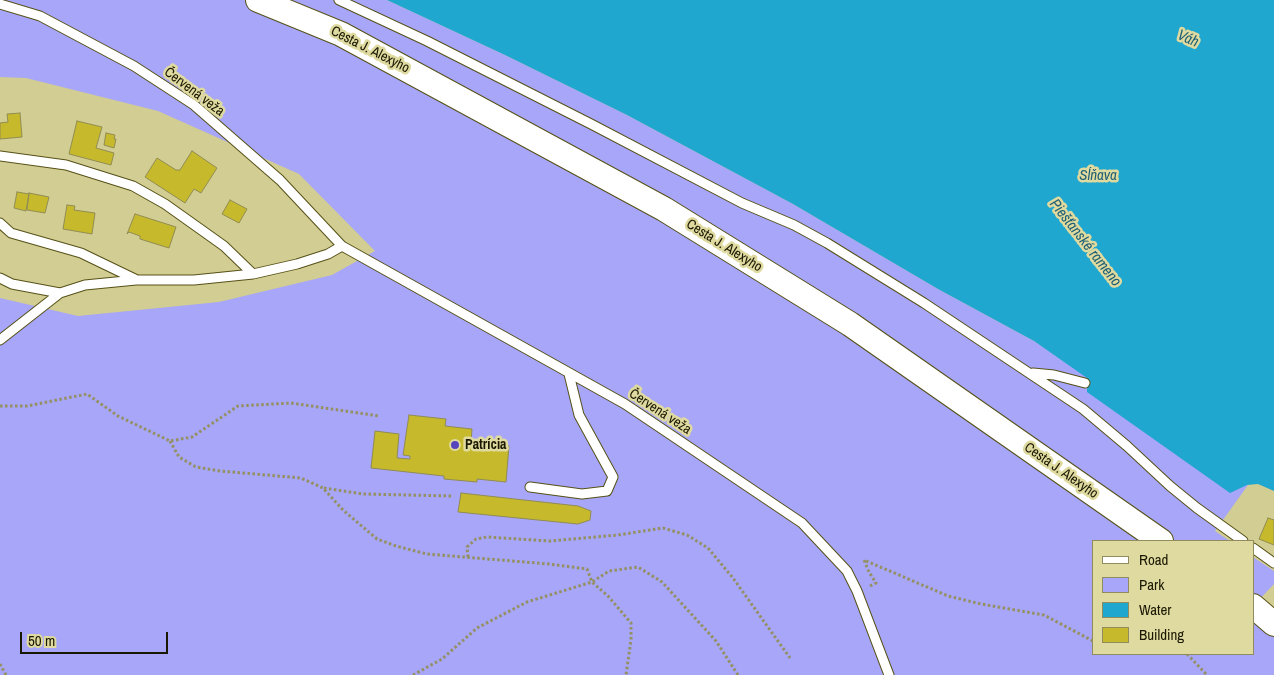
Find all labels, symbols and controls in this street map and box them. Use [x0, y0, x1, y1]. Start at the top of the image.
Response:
street label: Cesta J. Alexyho [328, 23, 412, 77]
water label: Váh [1175, 26, 1201, 52]
street label: Červená veža [161, 64, 227, 120]
water label: Sĺňava [1079, 167, 1117, 185]
water label: Piešťanské rameno [1045, 196, 1125, 290]
street label: Cesta J. Alexyho [683, 216, 765, 276]
street label: Červená veža [626, 386, 694, 438]
place label: Patrícia [465, 437, 506, 453]
marker: Patrícia [449, 439, 461, 451]
street label: Cesta J. Alexyho [1021, 439, 1101, 503]
legend [1092, 540, 1254, 655]
text: Road [1139, 549, 1168, 570]
text: Park [1139, 574, 1164, 595]
text: Water [1139, 599, 1171, 620]
scale bar [22, 622, 170, 654]
text: Building [1139, 624, 1184, 645]
text: 50 m [28, 630, 55, 651]

